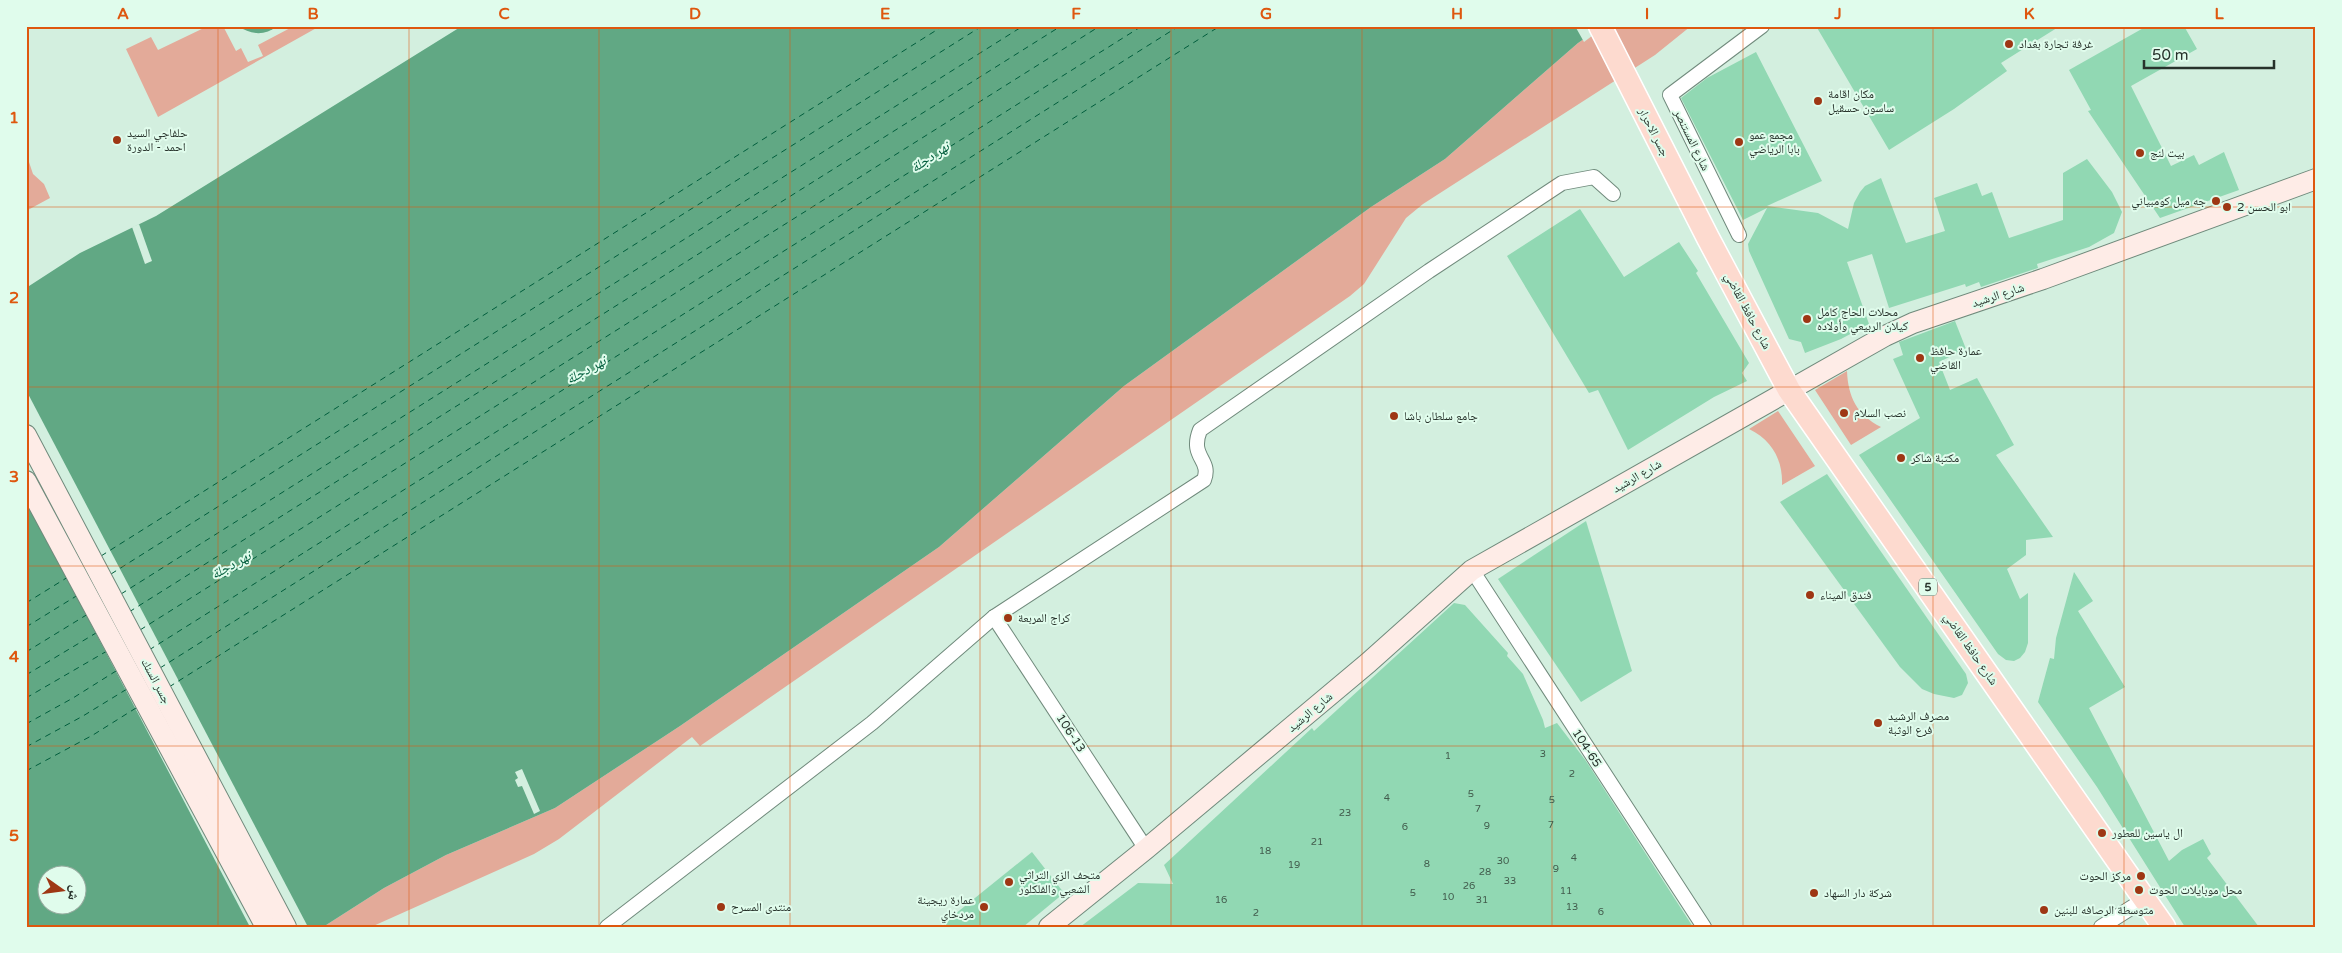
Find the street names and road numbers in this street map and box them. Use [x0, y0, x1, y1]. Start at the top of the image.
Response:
street label: جسر الاحرار [1635, 104, 1672, 159]
street label: شارع المستنصر [1670, 106, 1713, 173]
street label: شارع حافظ القاضي [1719, 270, 1774, 353]
street label: شارع الرشيد [1970, 280, 2026, 311]
street label: شارع الرشيد [1610, 456, 1665, 496]
road number: 5 [1919, 578, 1937, 596]
street label: شارع حافظ القاضي [1938, 610, 2001, 690]
street label: جسر السنك [138, 656, 174, 706]
street label: شارع الرشيد [1285, 689, 1336, 736]
street label: 106-13 [1054, 711, 1088, 755]
street label: 104-65 [1570, 726, 1604, 770]

